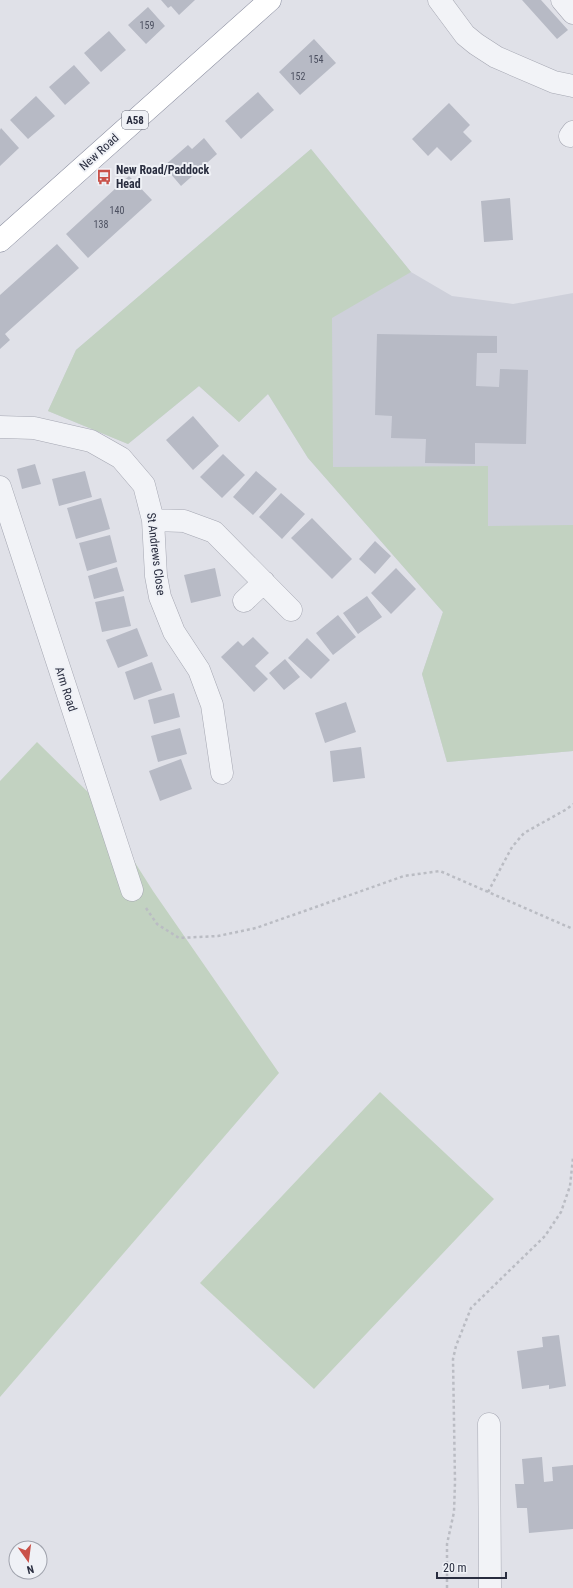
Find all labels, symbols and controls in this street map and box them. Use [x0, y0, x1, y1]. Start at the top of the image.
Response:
house number: 159 [140, 20, 154, 31]
house number: 154 [309, 54, 323, 65]
house number: 152 [291, 71, 305, 82]
road number: A58 [122, 111, 148, 129]
street label: New Road [77, 131, 121, 173]
place label: New Road/Paddock Head [116, 163, 209, 191]
bus stop icon: New Road/Paddock Head [95, 168, 113, 186]
house number: 140 [110, 205, 124, 216]
house number: 138 [94, 219, 108, 230]
street label: St Andrews Close [144, 512, 168, 596]
street label: Arm Road [52, 665, 80, 713]
north arrow [8, 1540, 48, 1580]
scale bar [437, 1554, 506, 1580]
text: 20 m [443, 1561, 467, 1575]
text: N [25, 1562, 35, 1576]

